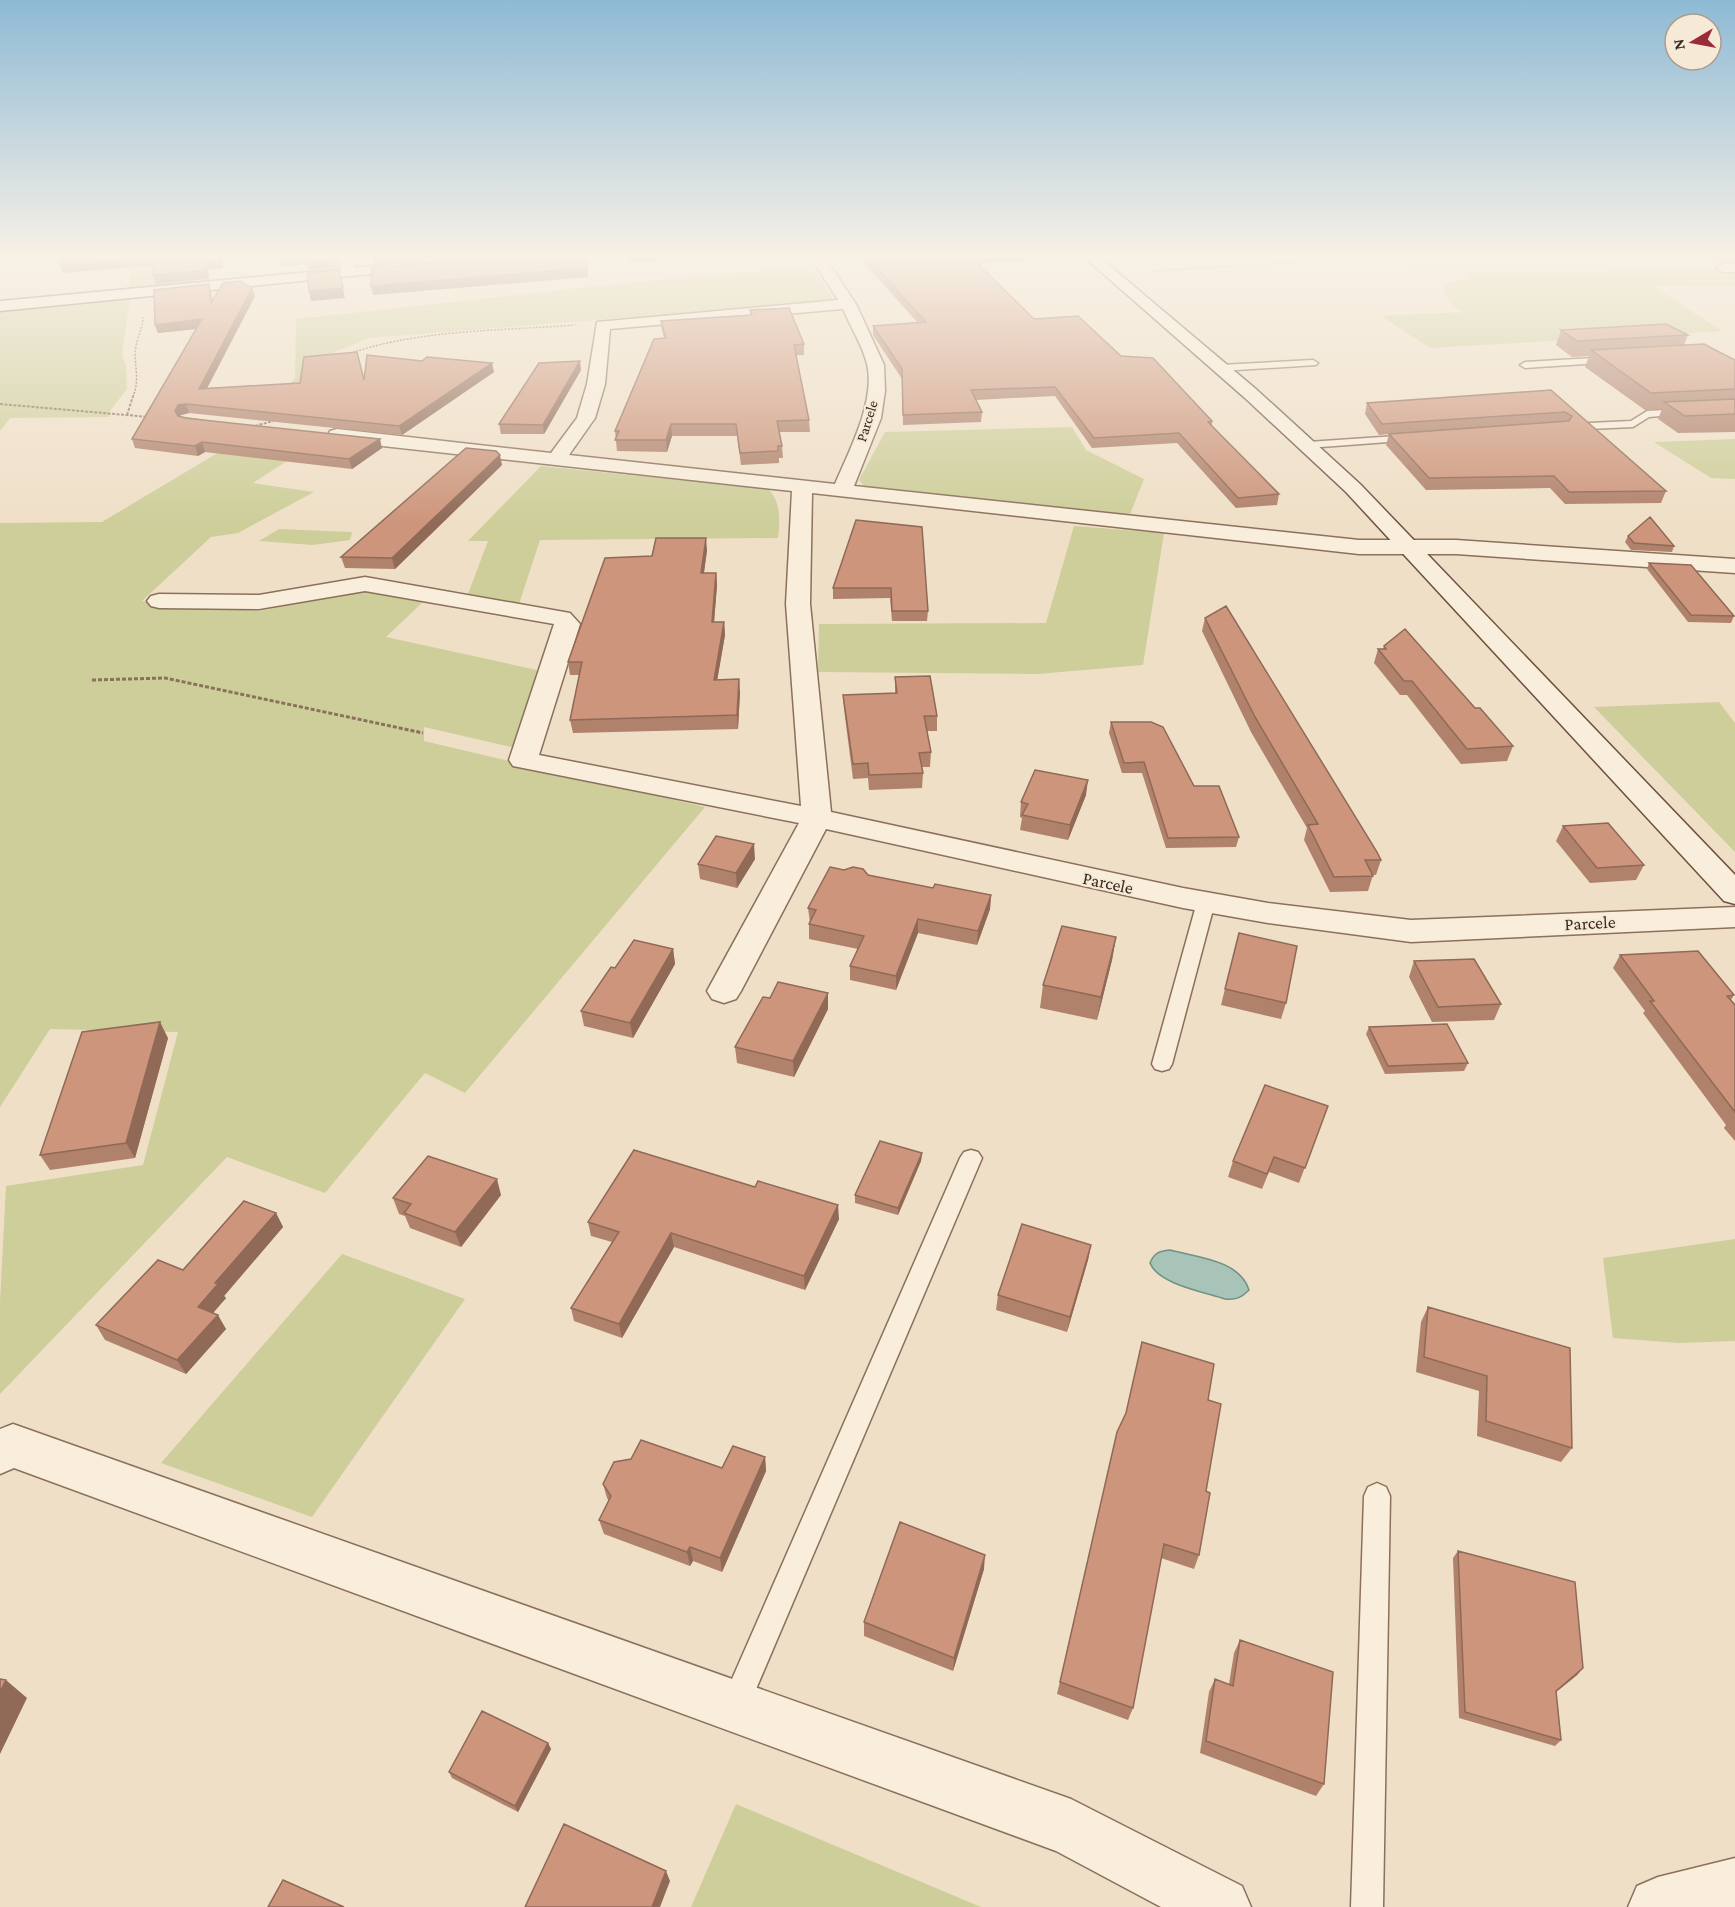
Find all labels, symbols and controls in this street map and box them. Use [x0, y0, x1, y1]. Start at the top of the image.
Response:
north arrow [1663, 12, 1723, 72]
text: N [1669, 38, 1688, 51]
street label: Parcele [853, 398, 881, 444]
street label: Parcele [1081, 868, 1135, 898]
street label: Parcele [1564, 912, 1616, 934]

